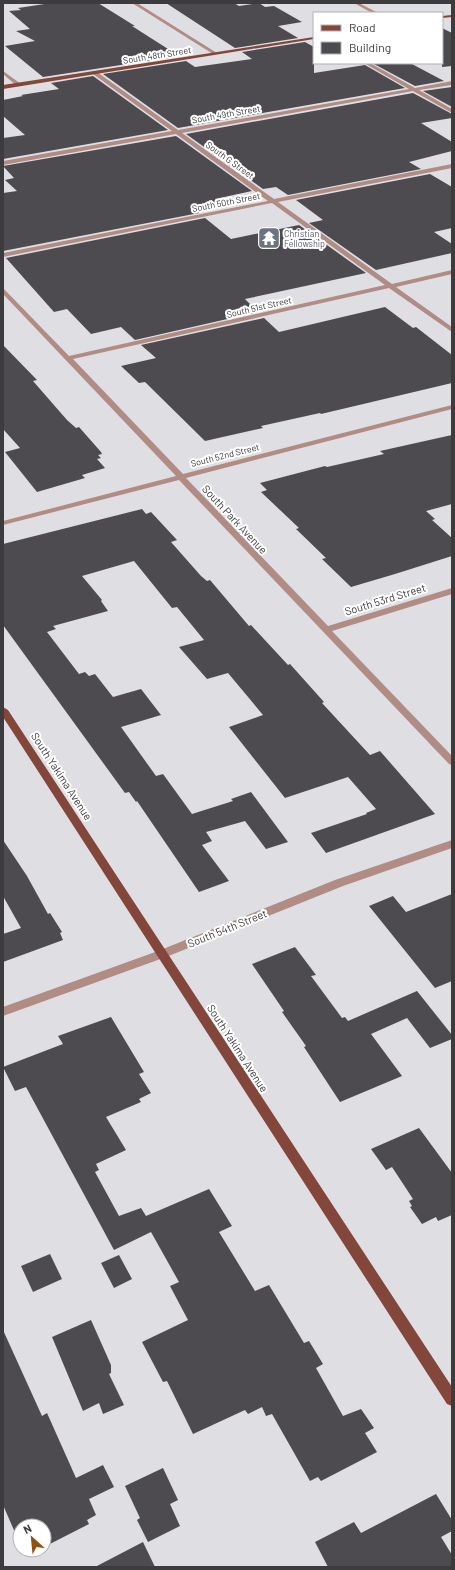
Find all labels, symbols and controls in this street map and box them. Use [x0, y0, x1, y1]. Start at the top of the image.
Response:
legend [313, 12, 443, 64]
text: Road [349, 20, 376, 34]
text: Building [349, 40, 391, 54]
street label: South 48th Street [122, 44, 192, 66]
street label: South 49th Street [191, 103, 261, 125]
street label: South G Street [204, 139, 256, 181]
street label: South 50th Street [191, 190, 261, 214]
temple icon: Christian Fellowship [256, 225, 282, 251]
place label: Christian Fellowship [284, 228, 325, 249]
street label: South 51st Street [225, 294, 293, 320]
street label: South 52nd Street [189, 441, 261, 469]
street label: South Park Avenue [200, 482, 270, 556]
street label: South 53rd Street [343, 581, 427, 617]
street label: South Yakima Avenue [29, 730, 95, 822]
street label: South 54th Street [185, 906, 269, 950]
street label: South Yakima Avenue [205, 1002, 271, 1094]
north arrow [12, 1518, 52, 1558]
text: N [21, 1521, 33, 1536]

